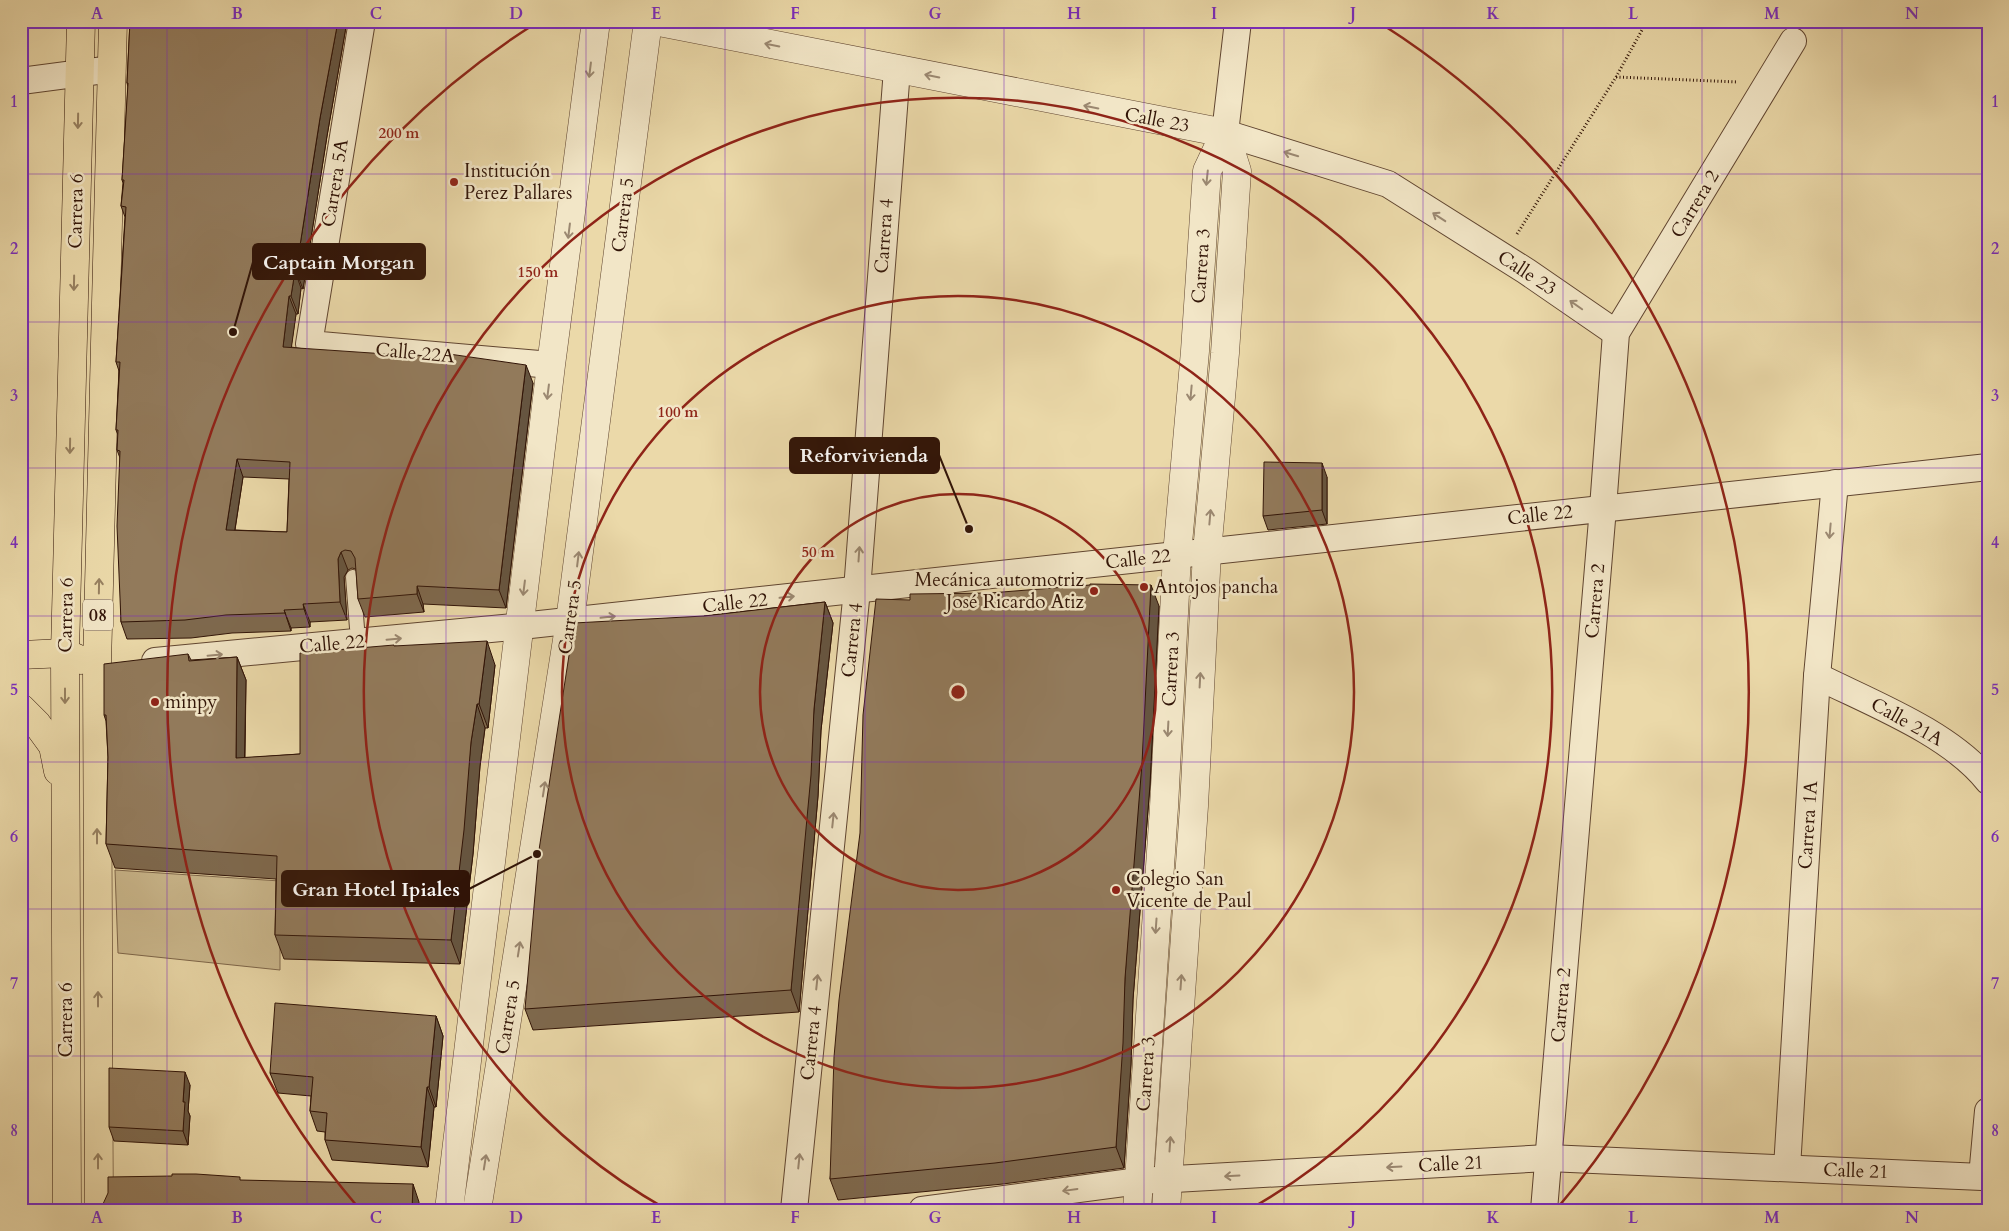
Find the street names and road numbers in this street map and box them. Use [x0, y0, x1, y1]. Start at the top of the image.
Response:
street label: Calle 23 [1122, 101, 1192, 139]
street label: Carrera 5A [315, 137, 355, 229]
street label: Carrera 2 [1664, 165, 1726, 243]
street label: Carrera 6 [62, 173, 90, 249]
street label: Carrera 5 [606, 176, 640, 254]
street label: Carrera 4 [868, 197, 900, 274]
street label: Carrera 3 [1185, 228, 1217, 304]
street label: Calle 23 [1492, 244, 1562, 302]
street label: Calle 22A [374, 337, 456, 369]
street label: Calle 22 [1506, 499, 1574, 531]
street label: Calle 22 [1104, 543, 1172, 575]
street label: Carrera 2 [1579, 562, 1611, 640]
street label: Carrera 6 [52, 577, 80, 653]
street label: Carrera 5 [552, 578, 588, 656]
street label: Calle 22 [701, 587, 769, 619]
road number: 08 [83, 600, 113, 630]
street label: Carrera 4 [835, 601, 869, 679]
street label: Calle 22 [298, 628, 366, 660]
street label: Carrera 3 [1156, 631, 1186, 707]
street label: Calle 21A [1866, 691, 1948, 753]
street label: Carrera 1A [1792, 779, 1824, 870]
street label: Carrera 2 [1545, 966, 1577, 1044]
street label: Carrera 5 [489, 978, 527, 1056]
street label: Carrera 6 [53, 982, 79, 1058]
street label: Carrera 4 [794, 1004, 828, 1082]
street label: Carrera 3 [1130, 1036, 1162, 1112]
street label: Calle 21 [1418, 1149, 1484, 1179]
street label: Calle 21 [1823, 1157, 1889, 1185]

